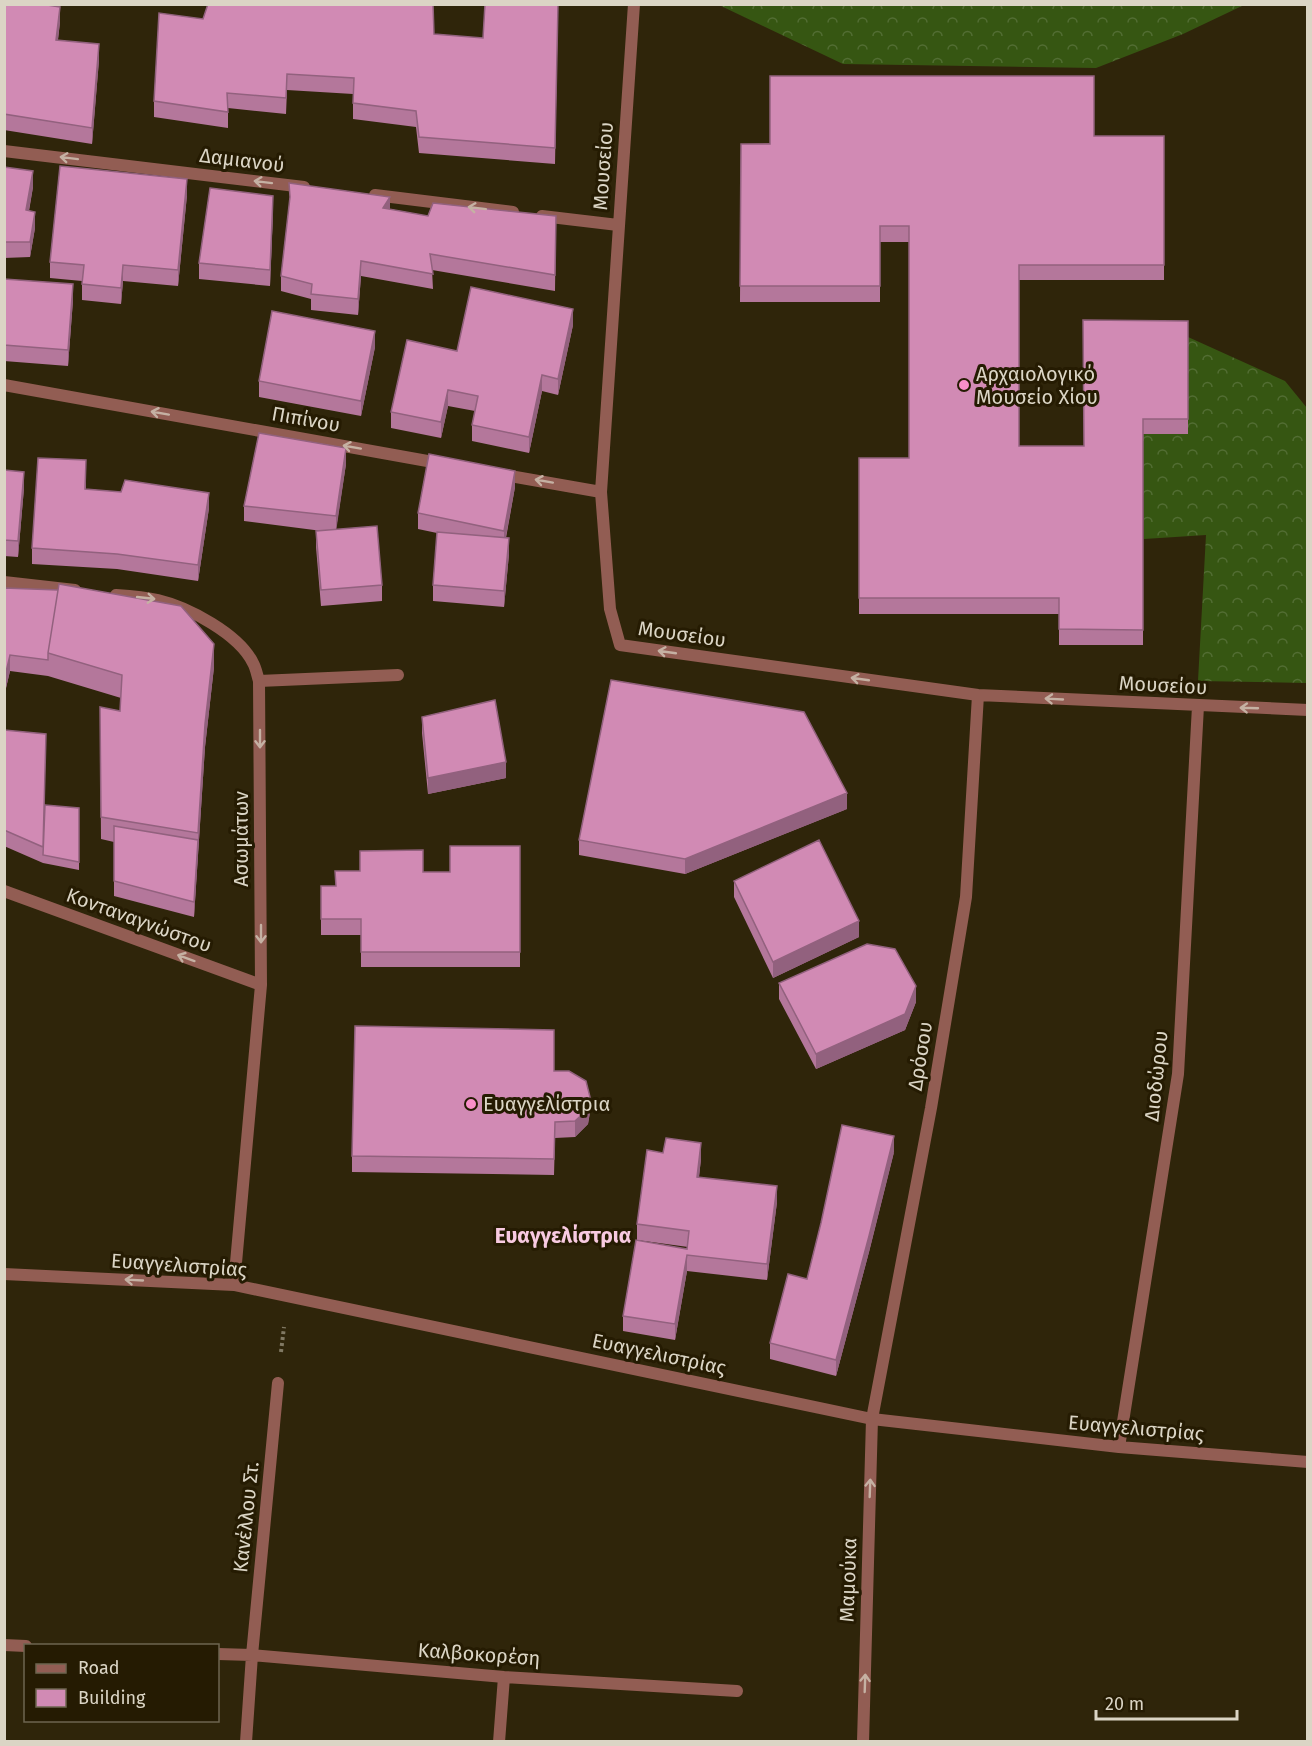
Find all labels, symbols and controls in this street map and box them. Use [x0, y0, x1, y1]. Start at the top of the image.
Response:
street label: Μουσείου [588, 121, 618, 211]
street label: Δαμιανού [198, 143, 286, 177]
one-way arrow [59, 153, 79, 164]
one-way arrow [253, 176, 273, 187]
one-way arrow [468, 202, 487, 213]
place label: Αρχαιολογικό Μουσείο Χίου [976, 362, 1098, 409]
marker: Αρχαιολογικό Μουσείο Χίου [957, 378, 971, 392]
street label: Πιπίνου [270, 401, 342, 437]
one-way arrow [151, 407, 170, 418]
one-way arrow [343, 441, 362, 452]
one-way arrow [534, 476, 554, 487]
one-way arrow [136, 593, 156, 604]
street label: Μουσείου [636, 616, 728, 652]
one-way arrow [658, 646, 678, 657]
street label: Μουσείου [1118, 671, 1208, 699]
one-way arrow [851, 673, 871, 684]
one-way arrow [1045, 694, 1065, 705]
one-way arrow [1240, 703, 1260, 714]
one-way arrow [254, 729, 266, 749]
street label: Ασωμάτων [229, 791, 253, 887]
street label: Κονταναγνώστου [63, 883, 215, 957]
one-way arrow [255, 924, 267, 944]
one-way arrow [178, 952, 196, 963]
street label: Δρόσου [903, 1020, 937, 1092]
street label: Διοδώρου [1139, 1030, 1173, 1122]
place label: Ευαγγελίστρια [483, 1092, 610, 1116]
marker: Ευαγγελίστρια [464, 1097, 478, 1111]
district label: Ευαγγελίστρια [495, 1223, 632, 1249]
street label: Ευαγγελιστρίας [110, 1248, 248, 1282]
one-way arrow [124, 1275, 144, 1286]
street label: Ευαγγελιστρίας [590, 1328, 728, 1380]
street label: Ευαγγελιστρίας [1067, 1410, 1205, 1446]
street label: Κανέλλου Στ. [228, 1460, 264, 1574]
one-way arrow [865, 1479, 876, 1499]
street label: Μαμούκα [835, 1537, 861, 1623]
street label: Καλβοκορέση [417, 1638, 541, 1670]
legend [24, 1644, 219, 1722]
text: Road [78, 1657, 120, 1679]
one-way arrow [859, 1674, 871, 1694]
scale bar [1096, 1683, 1237, 1721]
text: Building [78, 1687, 146, 1709]
text: 20 m [1105, 1693, 1144, 1715]

